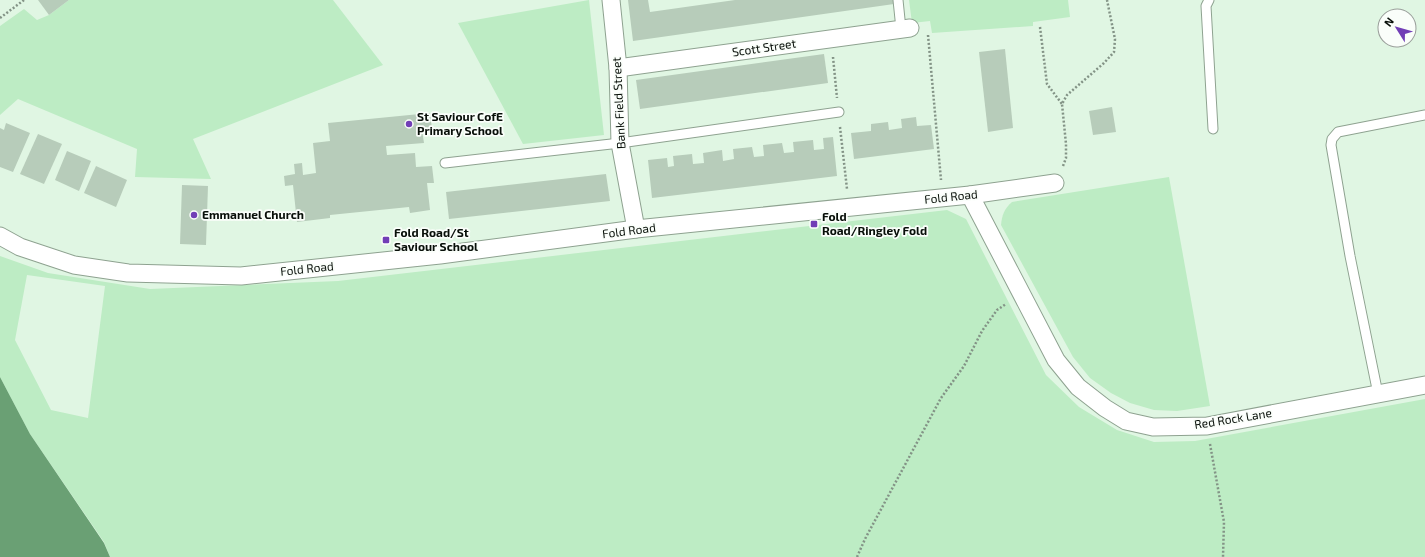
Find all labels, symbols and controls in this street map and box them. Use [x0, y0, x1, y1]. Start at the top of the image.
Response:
north arrow [1377, 8, 1417, 48]
text: N [1381, 15, 1396, 29]
street label: Scott Street [731, 36, 797, 58]
street label: Bank Field Street [609, 56, 627, 149]
place label: St Saviour CofE Primary School [417, 109, 503, 138]
marker: St Saviour CofE Primary School [404, 119, 414, 129]
street label: Fold Road [923, 186, 978, 206]
place label: Emmanuel Church [202, 207, 304, 221]
place label: Fold Road/Ringley Fold [822, 209, 927, 238]
marker: Emmanuel Church [189, 210, 199, 220]
marker: Fold Road/Ringley Fold [809, 219, 819, 229]
street label: Fold Road [601, 220, 656, 240]
place label: Fold Road/St Saviour School [394, 225, 478, 253]
marker: Fold Road/St Saviour School [381, 235, 391, 245]
street label: Fold Road [279, 258, 334, 278]
street label: Red Rock Lane [1193, 405, 1273, 431]

